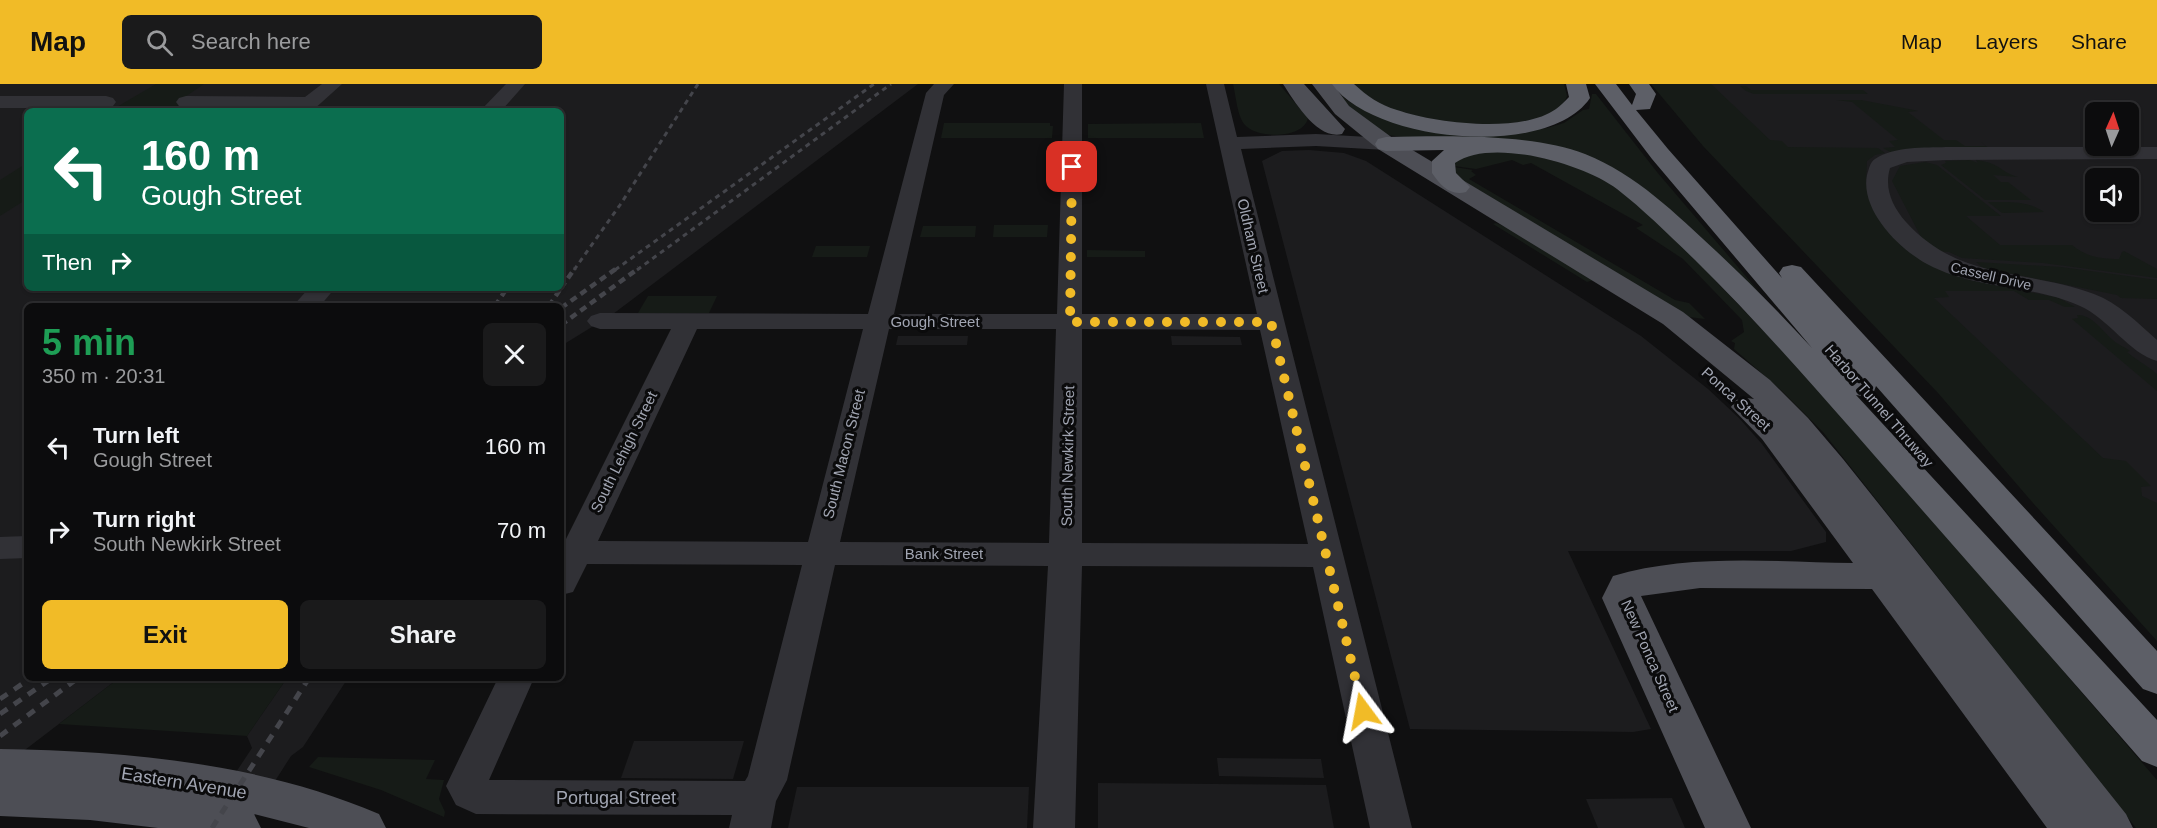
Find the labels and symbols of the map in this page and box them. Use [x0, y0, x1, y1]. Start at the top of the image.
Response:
north arrow [2085, 102, 2139, 156]
pin [1046, 141, 1097, 192]
street label: Oldham Street [1234, 197, 1273, 296]
street label: Cassell Drive [1949, 259, 2033, 293]
street label: Gough Street [890, 313, 980, 330]
street label: Harbor Tunnel Thruway [1822, 341, 1937, 471]
street label: Ponca Street [1698, 363, 1775, 435]
street label: South Newkirk Street [1058, 385, 1077, 527]
street label: South Macon Street [819, 387, 868, 520]
street label: South Lehigh Street [587, 388, 661, 515]
street label: Bank Street [905, 545, 984, 562]
street label: New Ponca Street [1618, 597, 1683, 715]
position arrow [1331, 679, 1395, 743]
street label: Eastern Avenue [120, 763, 248, 803]
street label: Portugal Street [556, 788, 676, 808]

